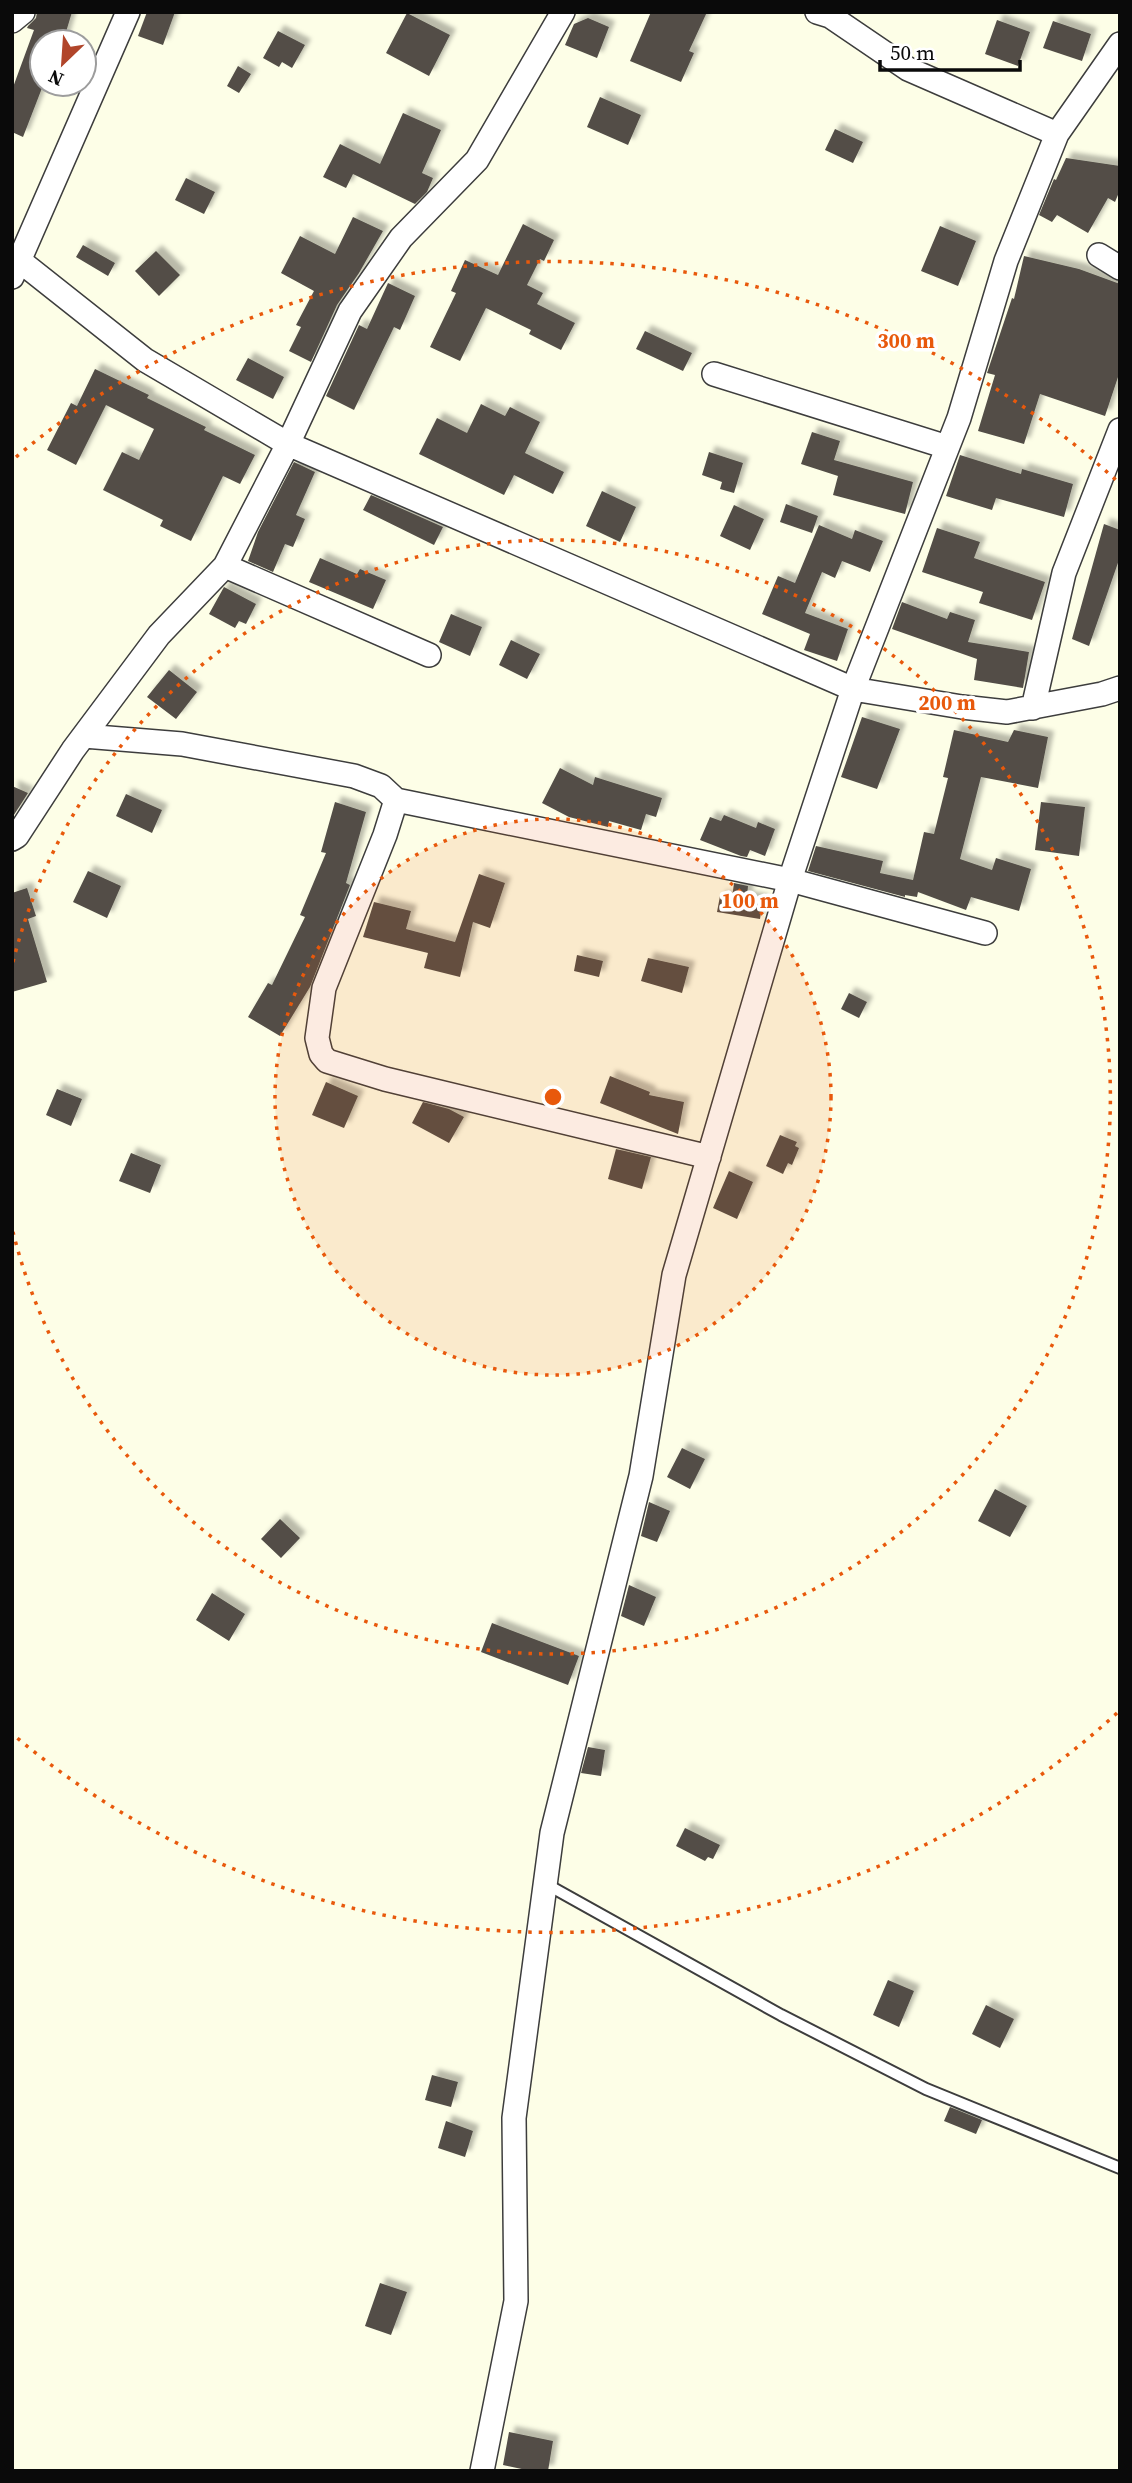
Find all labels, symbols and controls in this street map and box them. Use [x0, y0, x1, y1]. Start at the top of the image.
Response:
north arrow [28, 28, 98, 98]
scale bar [880, 28, 1020, 72]
text: 50 m [890, 38, 935, 67]
text: N [44, 64, 68, 93]
text: 300 m [877, 326, 935, 355]
text: 200 m [918, 688, 976, 717]
text: 100 m [721, 886, 779, 915]
centre of rings [541, 1085, 565, 1109]

